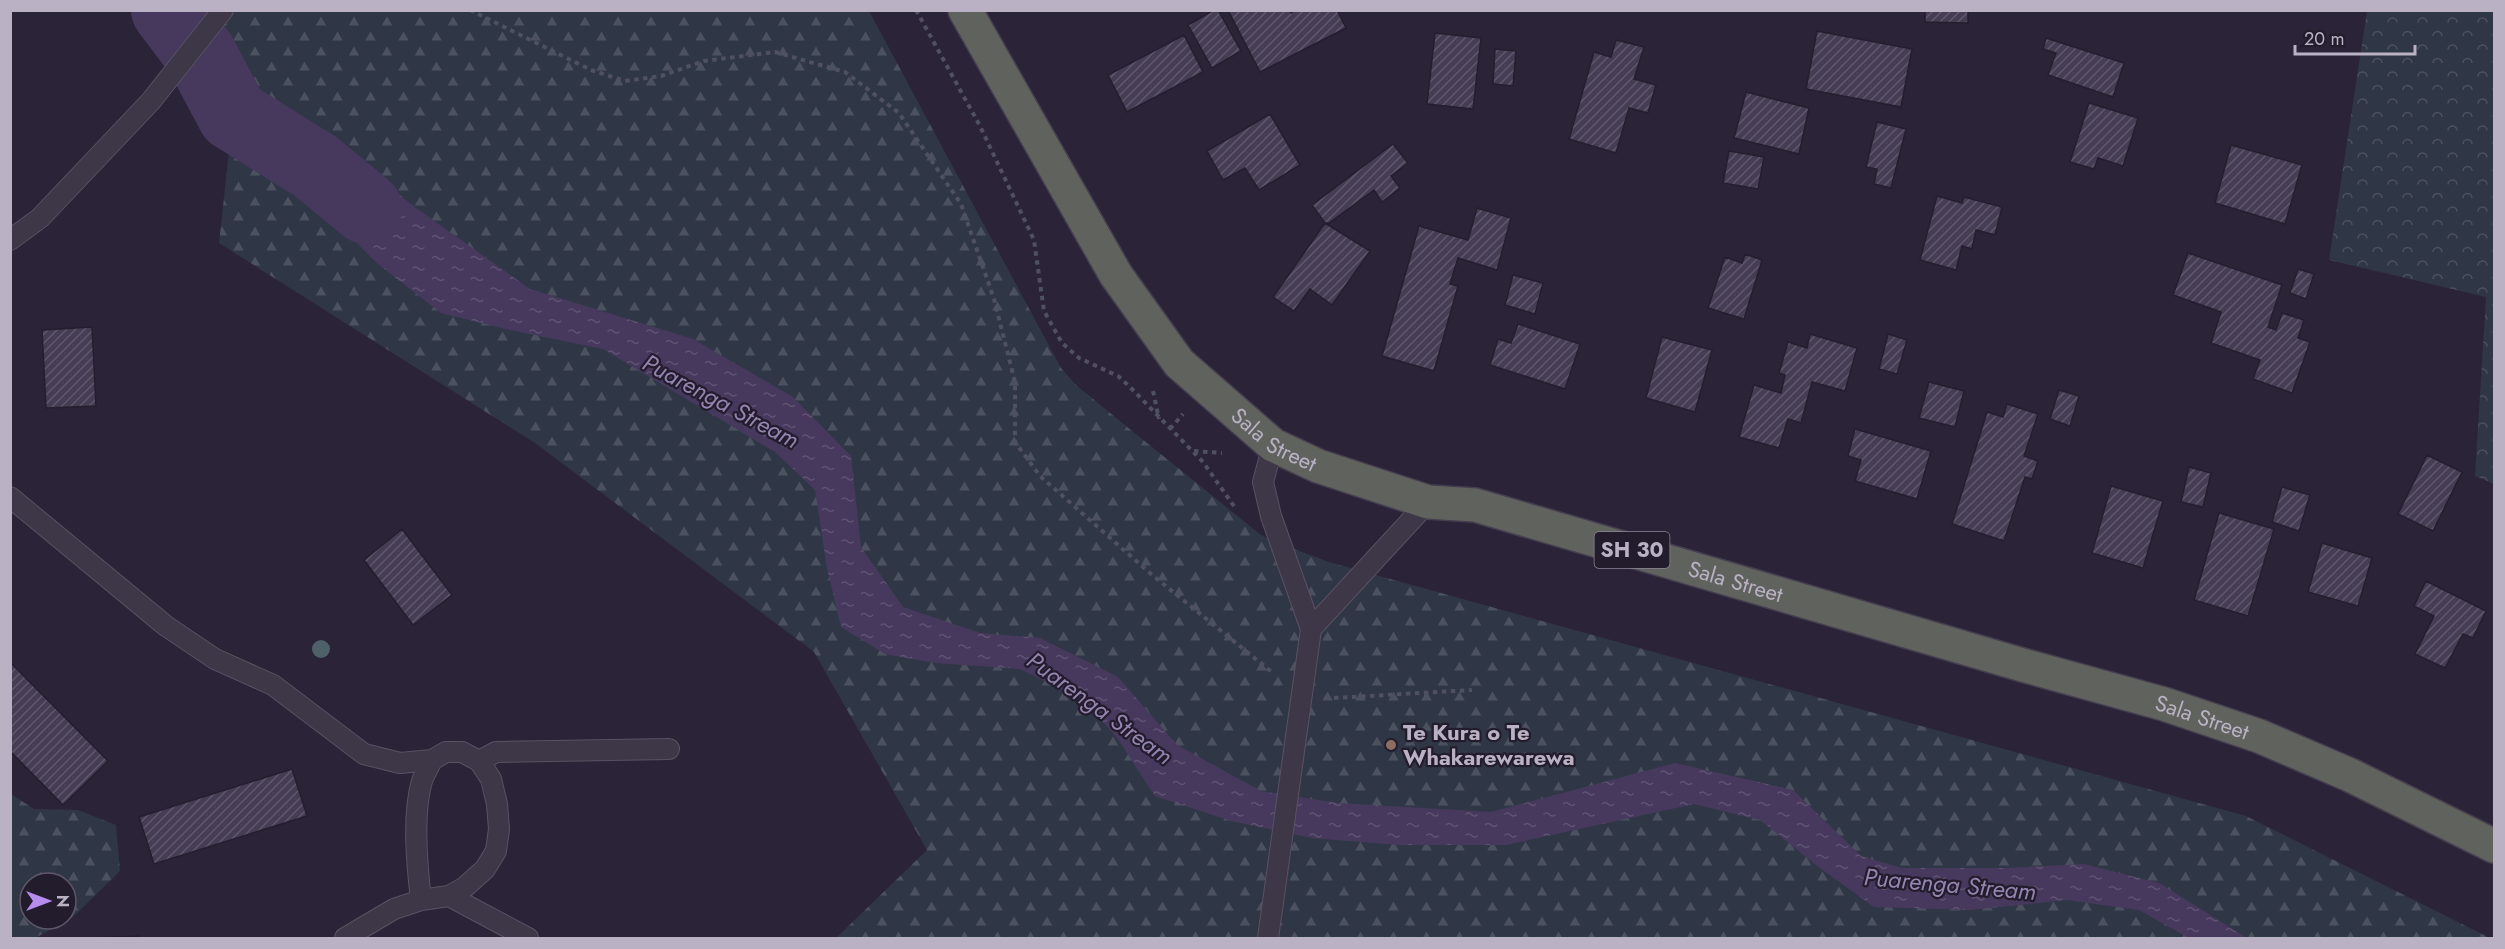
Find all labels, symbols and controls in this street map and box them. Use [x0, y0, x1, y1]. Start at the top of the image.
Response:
scale bar [2295, 18, 2415, 56]
text: 20 m [2304, 26, 2344, 52]
water label: Puarenga Stream [636, 345, 806, 457]
street label: Sala Street [1224, 400, 1323, 480]
road number: SH 30 [1594, 532, 1670, 568]
street label: Sala Street [1684, 552, 1788, 610]
water label: Puarenga Stream [1020, 643, 1180, 773]
street label: Sala Street [2152, 686, 2254, 748]
place label: Te Kura o Te Whakarewarewa [1403, 716, 1575, 773]
marker: Te Kura o Te Whakarewarewa [1384, 738, 1398, 752]
water label: Puarenga Stream [1862, 859, 2038, 909]
north arrow [18, 871, 78, 931]
text: N [51, 895, 74, 907]

